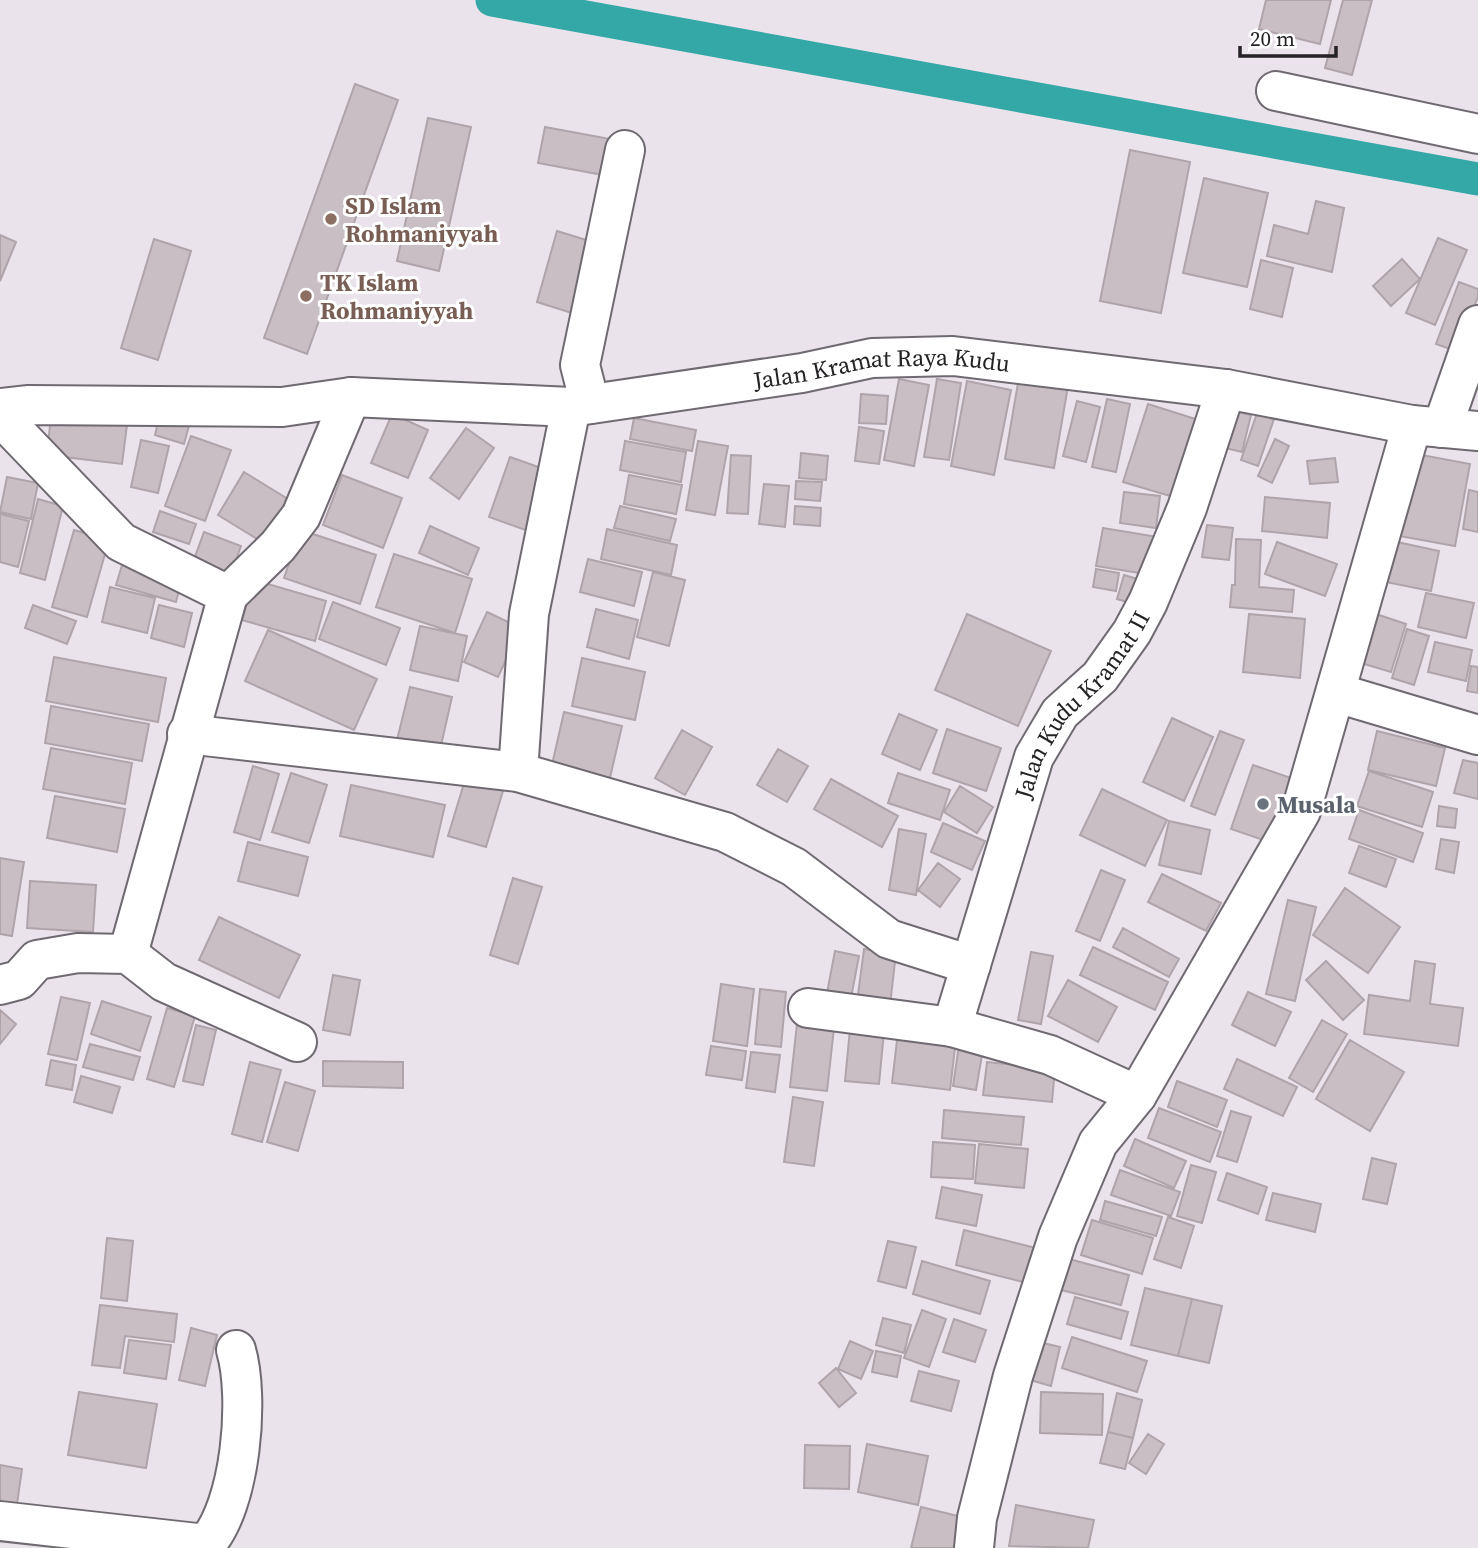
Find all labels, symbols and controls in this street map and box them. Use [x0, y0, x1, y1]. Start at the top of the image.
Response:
scale bar [1240, 14, 1336, 58]
text: 20 m [1250, 24, 1295, 53]
place label: SD Islam Rohmaniyyah [345, 189, 498, 250]
marker: SD Islam Rohmaniyyah [323, 211, 339, 227]
place label: TK Islam Rohmaniyyah [320, 266, 473, 327]
marker: TK Islam Rohmaniyyah [298, 288, 314, 304]
street label: Jalan Kramat Raya Kudu [750, 339, 1012, 397]
street label: Jalan Kudu Kramat II [1006, 605, 1157, 804]
place label: Musala [1277, 788, 1356, 821]
marker: Musala [1255, 796, 1271, 812]

